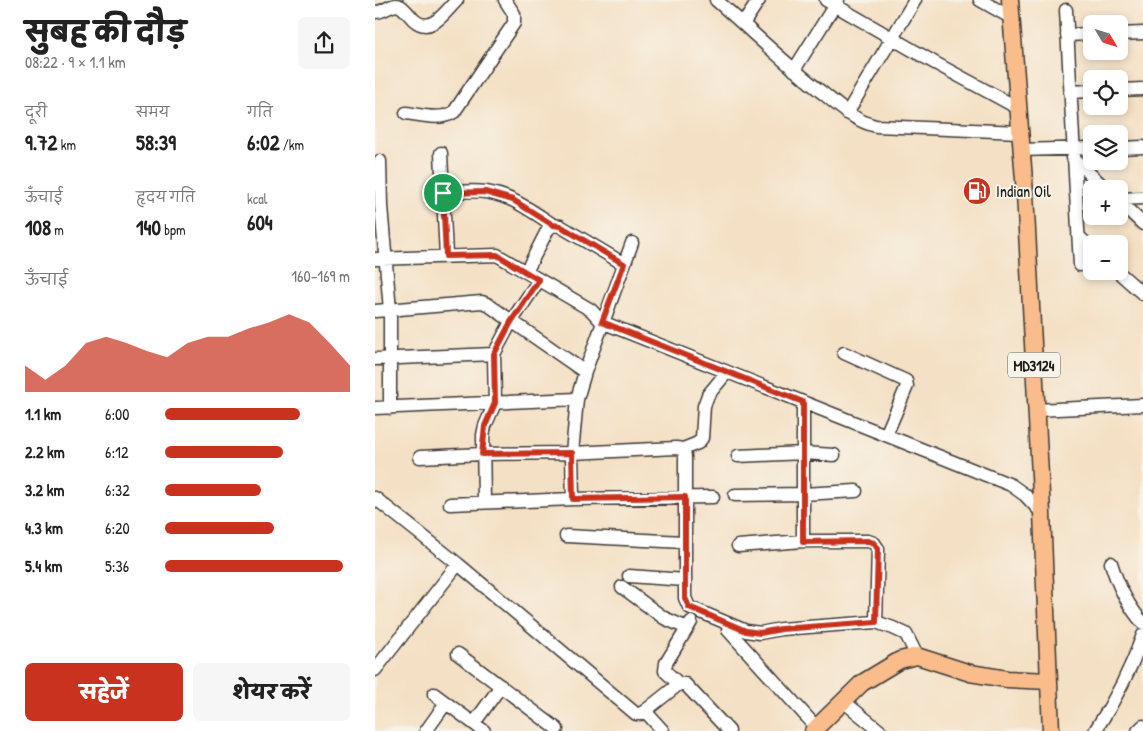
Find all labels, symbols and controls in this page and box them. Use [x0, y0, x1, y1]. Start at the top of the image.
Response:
text: सुबह की दौड़ [25, 13, 186, 51]
north arrow [1083, 15, 1127, 60]
map controls [1083, 15, 1128, 280]
button: share [298, 17, 350, 69]
text: 08:22 · 9 × 1.1 km [25, 51, 126, 73]
button: locate [1083, 70, 1128, 115]
text: दूरी [25, 102, 47, 121]
text: समय [136, 102, 169, 121]
text: गति [247, 102, 272, 121]
button: layers [1083, 125, 1128, 170]
text: 9.72 [25, 128, 57, 157]
text: 58:39 [136, 128, 176, 157]
text: 6:02 [247, 128, 280, 157]
text: km [57, 135, 76, 154]
text: /km [280, 135, 304, 154]
pin [422, 172, 464, 214]
fuel station icon: Indian Oil [962, 176, 992, 206]
icon: arrive [429, 179, 457, 207]
place label: Indian Oil [996, 180, 1051, 202]
button: + [1083, 180, 1128, 225]
text: ऊँचाई [25, 187, 63, 206]
text: हृदय गति [136, 187, 195, 206]
text: kcal [247, 189, 267, 208]
text: 604 [247, 208, 273, 237]
text: 108 [25, 213, 51, 242]
text: 140 [136, 213, 161, 242]
text: m [51, 220, 64, 239]
text: bpm [161, 220, 185, 239]
button: − [1083, 235, 1128, 280]
text: 160–169 m [291, 265, 350, 287]
text: ऊँचाई [25, 268, 68, 290]
road number: MD3124 [1008, 352, 1060, 378]
text: 1.1 km [25, 403, 61, 425]
text: 6:00 [105, 403, 129, 425]
text: 2.2 km [25, 441, 65, 463]
text: 6:12 [105, 441, 128, 463]
text: 3.2 km [25, 479, 64, 501]
text: 6:32 [105, 479, 130, 501]
text: 4.3 km [25, 517, 63, 539]
text: 6:20 [105, 517, 130, 539]
text: 5.4 km [25, 555, 62, 577]
text: 5:36 [105, 555, 129, 577]
button: सहेजें [25, 663, 183, 721]
button: शेयर करें [193, 663, 350, 721]

